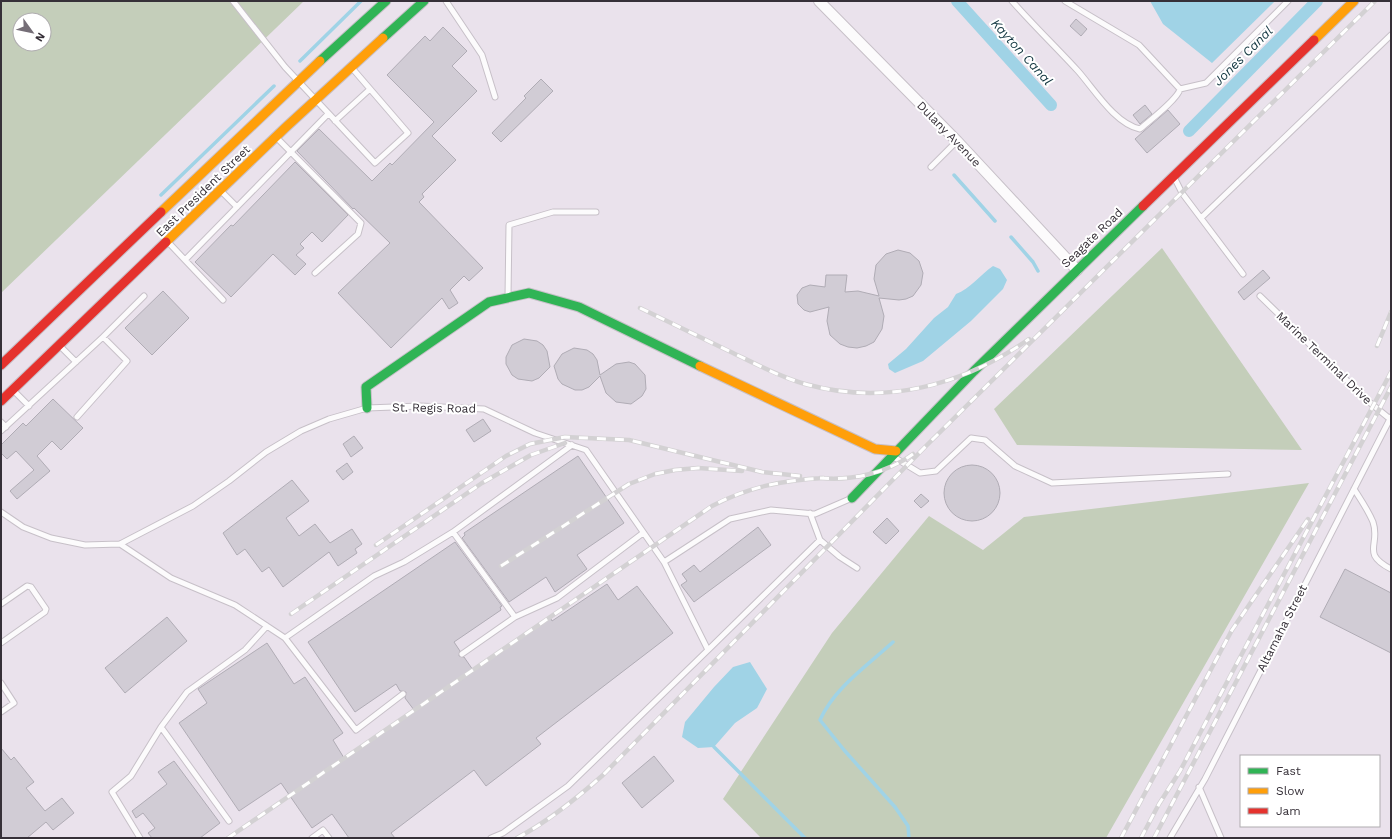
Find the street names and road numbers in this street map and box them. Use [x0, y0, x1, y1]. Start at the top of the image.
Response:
street label: Dulany Avenue [914, 98, 984, 170]
street label: East President Street [153, 142, 253, 240]
street label: Seagate Road [1058, 205, 1126, 271]
street label: Marine Terminal Drive [1273, 309, 1375, 407]
street label: St. Regis Road [392, 400, 476, 416]
street label: Altamaha Street [1254, 582, 1310, 674]

